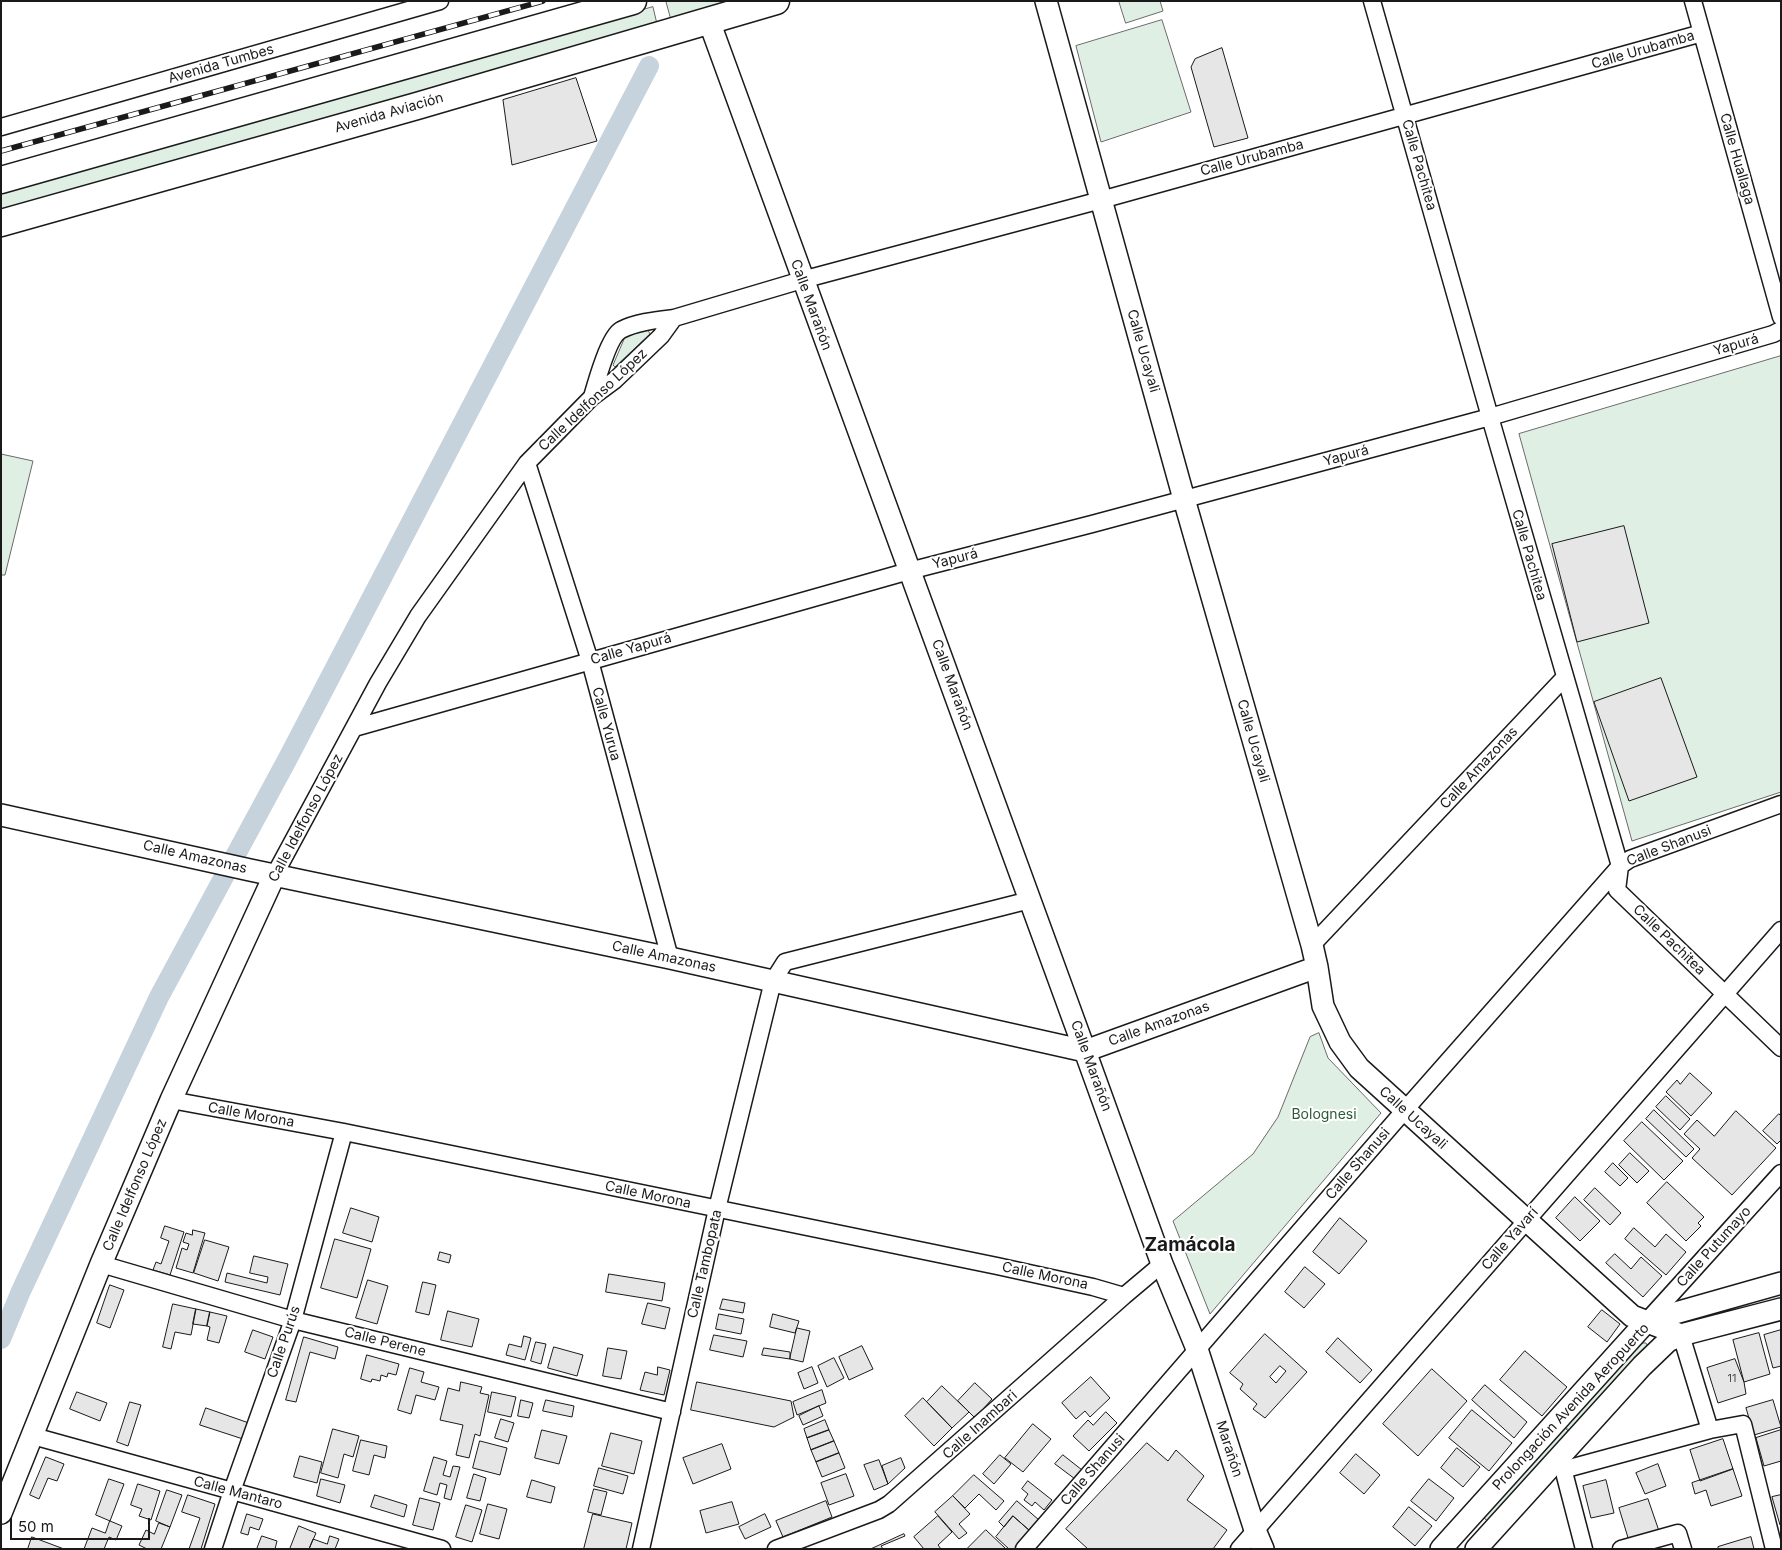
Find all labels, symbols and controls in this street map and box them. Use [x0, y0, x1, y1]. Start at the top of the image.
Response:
street label: Calle Urubamba [1590, 27, 1696, 73]
street label: Avenida Tumbes [166, 41, 276, 87]
street label: Avenida Aviación [333, 89, 445, 137]
street label: Calle Huallaga [1716, 111, 1758, 207]
street label: Calle Pachitea [1398, 117, 1440, 213]
street label: Calle Urubamba [1198, 136, 1306, 180]
street label: Calle Marañón [787, 257, 835, 353]
street label: Calle Ucayali [1123, 308, 1163, 394]
street label: Yapurá [1711, 331, 1761, 359]
street label: Calle Idelfonso López [535, 345, 651, 455]
street label: Yapurá [1321, 442, 1371, 470]
street label: Calle Pachitea [1508, 507, 1550, 603]
street label: Yapurá [930, 545, 980, 573]
street label: Calle Yapurá [589, 629, 673, 669]
street label: Calle Marañón [928, 637, 976, 733]
street label: Calle Yurua [588, 685, 624, 763]
street label: Calle Ucayali [1233, 698, 1273, 784]
street label: Calle Amazonas [1437, 723, 1521, 813]
street label: Calle Idelfonso López [265, 751, 347, 885]
street label: Calle Shanusi [1624, 822, 1714, 870]
street label: Calle Amazonas [141, 837, 249, 877]
street label: Calle Pachitea [1629, 901, 1709, 979]
street label: Calle Amazonas [610, 938, 718, 976]
street label: Calle Amazonas [1106, 998, 1212, 1050]
street label: Calle Marañón [1067, 1018, 1115, 1114]
street label: Calle Ucayali [1376, 1083, 1450, 1153]
street label: Calle Morona [206, 1099, 296, 1131]
park label: Bolognesi [1291, 1107, 1357, 1123]
street label: Calle Idelfonso López [99, 1116, 171, 1254]
street label: Calle Shanusi [1322, 1125, 1394, 1203]
street label: Calle Morona [603, 1178, 693, 1212]
street label: Calle Putumayo [1673, 1203, 1755, 1291]
street label: Calle Yavarí [1478, 1204, 1542, 1274]
street label: Calle Tambopata [684, 1208, 726, 1320]
district label: Zamácola [1144, 1234, 1236, 1256]
street label: Calle Morona [1000, 1259, 1090, 1293]
street label: Calle Purús [264, 1304, 304, 1380]
street label: Prolongación Avenida Aeropuerto [1489, 1320, 1653, 1494]
street label: Calle Perene [342, 1324, 428, 1360]
house number: 11 [1728, 1372, 1736, 1386]
street label: Calle Inambari [939, 1387, 1021, 1463]
street label: Marañón [1212, 1419, 1246, 1479]
street label: Calle Shanusi [1057, 1431, 1129, 1509]
street label: Calle Mantaro [192, 1473, 284, 1513]
scale bar [12, 1508, 152, 1540]
text: 50 m [18, 1517, 54, 1536]

